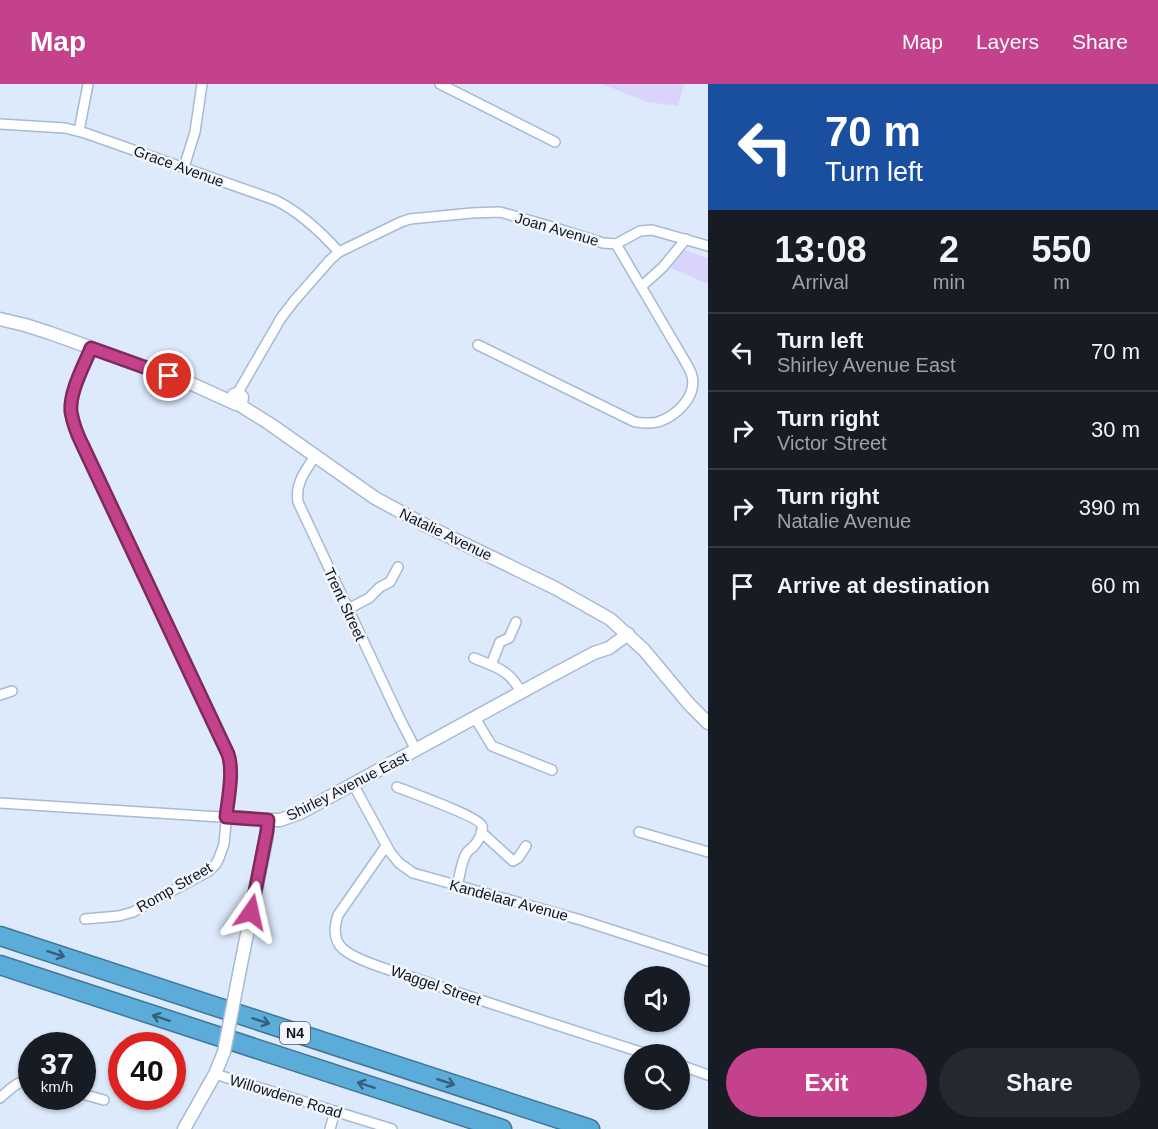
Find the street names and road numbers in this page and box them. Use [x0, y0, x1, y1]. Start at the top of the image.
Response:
street label: Grace Avenue [132, 142, 226, 190]
street label: Joan Avenue [513, 209, 601, 249]
street label: Natalie Avenue [397, 504, 495, 564]
street label: Trent Street [321, 565, 370, 644]
street label: Shirley Avenue East [283, 748, 411, 824]
street label: Romp Street [133, 858, 215, 915]
street label: Kandelaar Avenue [448, 876, 570, 924]
street label: Waggel Street [389, 962, 484, 1009]
road number: N4 [280, 1022, 310, 1044]
street label: Willowdene Road [228, 1071, 344, 1121]

